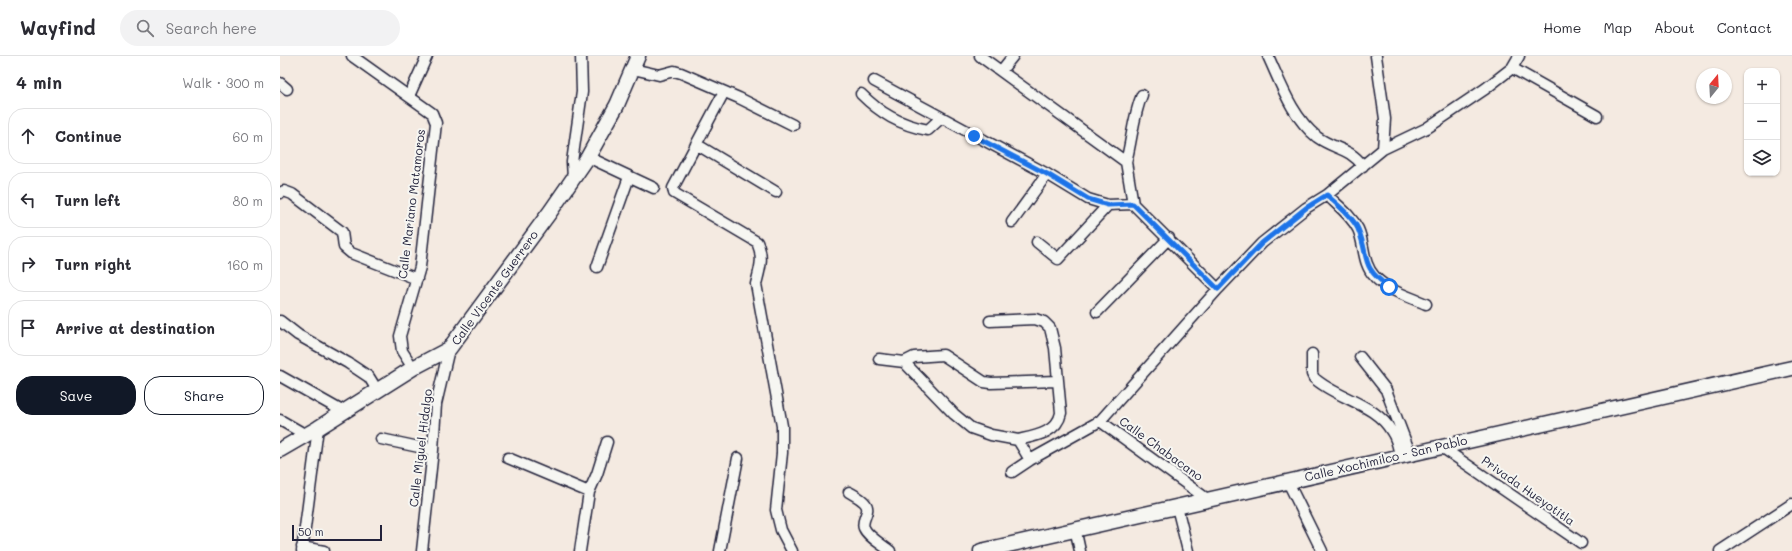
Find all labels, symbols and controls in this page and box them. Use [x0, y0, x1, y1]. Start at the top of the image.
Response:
search box [120, 10, 400, 46]
text: Wayfind [20, 15, 96, 40]
icon: search [134, 17, 156, 39]
text: Search here [166, 18, 257, 38]
text: Home [1543, 18, 1581, 37]
text: Map [1603, 18, 1632, 37]
text: About [1654, 18, 1695, 37]
text: Contact [1717, 18, 1772, 37]
north arrow [1696, 68, 1732, 104]
map controls [1744, 68, 1780, 176]
button: + [1744, 68, 1780, 104]
text: 4 min [16, 71, 62, 93]
text: Walk · 300 m [182, 74, 264, 91]
button: − [1744, 104, 1780, 140]
icon: ahead [17, 125, 39, 147]
text: Continue [55, 126, 122, 146]
route end [965, 127, 983, 145]
text: 60 m [233, 128, 263, 145]
street label: Calle Mariano Matamoros [394, 128, 428, 280]
button: layers [1744, 140, 1780, 176]
icon: left [17, 189, 39, 211]
text: Turn left [55, 190, 120, 210]
text: 80 m [233, 192, 263, 209]
street label: Calle Vicente Guerrero [447, 227, 541, 348]
icon: right [17, 253, 39, 275]
text: Turn right [55, 254, 132, 274]
text: 160 m [227, 256, 263, 273]
route start [1380, 278, 1398, 296]
icon: arrive [17, 317, 39, 339]
text: Arrive at destination [55, 318, 215, 338]
button: Save [16, 376, 136, 415]
button: Share [144, 376, 264, 415]
street label: Calle Miguel Hidalgo [405, 388, 435, 508]
street label: Calle Chabacano [1117, 412, 1207, 484]
street label: Calle Xochimilco - San Pablo [1303, 432, 1469, 485]
street label: Privada Hueyotitla [1479, 452, 1578, 528]
scale bar [292, 523, 382, 542]
text: 50 m [298, 524, 324, 539]

